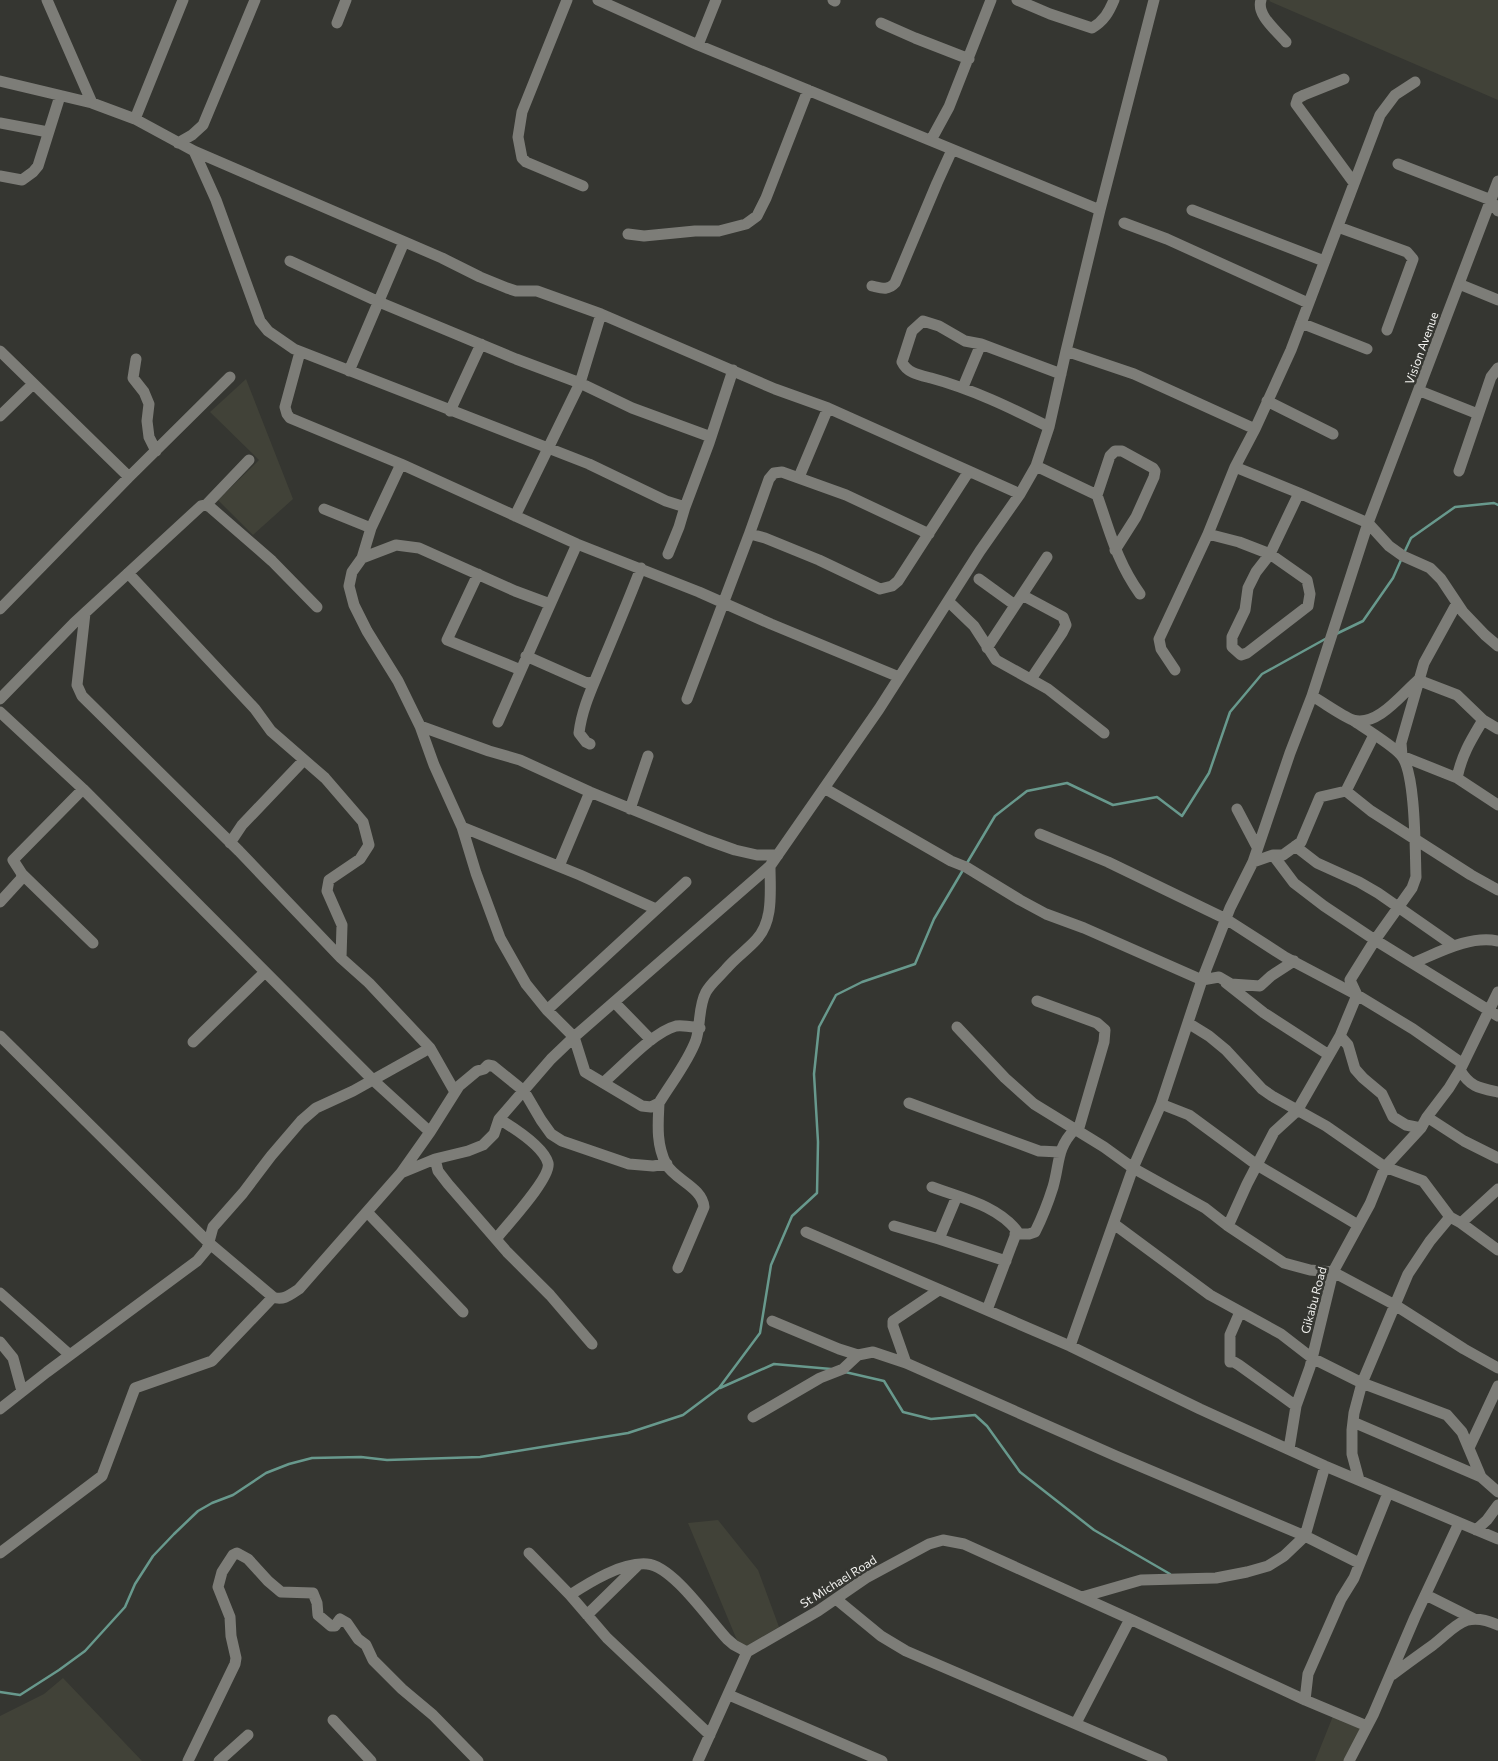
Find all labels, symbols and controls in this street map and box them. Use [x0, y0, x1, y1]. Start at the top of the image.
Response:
street label: Vision Avenue [1401, 310, 1441, 386]
street label: Gikabu Road [1297, 1265, 1329, 1335]
street label: St Michael Road [797, 1552, 879, 1610]

